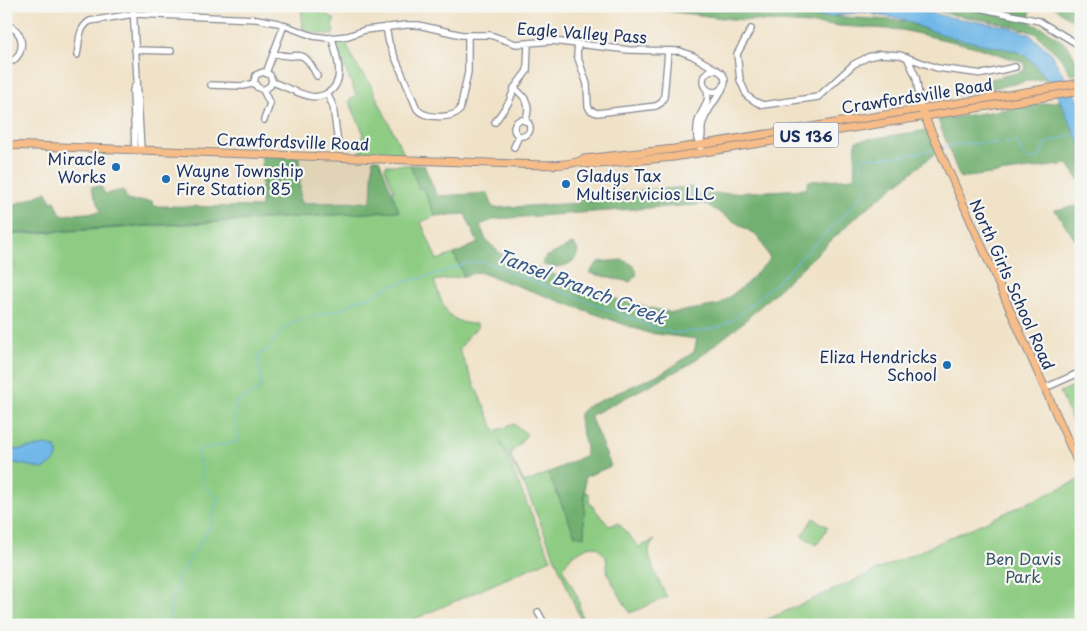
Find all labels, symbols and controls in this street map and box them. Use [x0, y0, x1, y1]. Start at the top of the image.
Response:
street label: Eagle Valley Pass [516, 15, 648, 49]
street label: Crawfordsville Road [840, 71, 994, 119]
road number: US 136 [774, 122, 838, 148]
street label: Crawfordsville Road [216, 126, 370, 156]
place label: Miracle Works [48, 146, 106, 188]
place label: Wayne Township Fire Station 85 [176, 158, 304, 200]
marker: Miracle Works [110, 161, 122, 173]
place label: Gladys Tax Multiservicios LLC [576, 163, 715, 205]
marker: Wayne Township Fire Station 85 [160, 173, 172, 185]
marker: Gladys Tax Multiservicios LLC [560, 178, 572, 190]
street label: North Girls School Road [964, 195, 1062, 373]
water label: Tansel Branch Creek [494, 241, 671, 331]
place label: Eliza Hendricks School [819, 344, 937, 386]
marker: Eliza Hendricks School [941, 359, 953, 371]
park label: Ben Davis Park [985, 546, 1061, 588]

